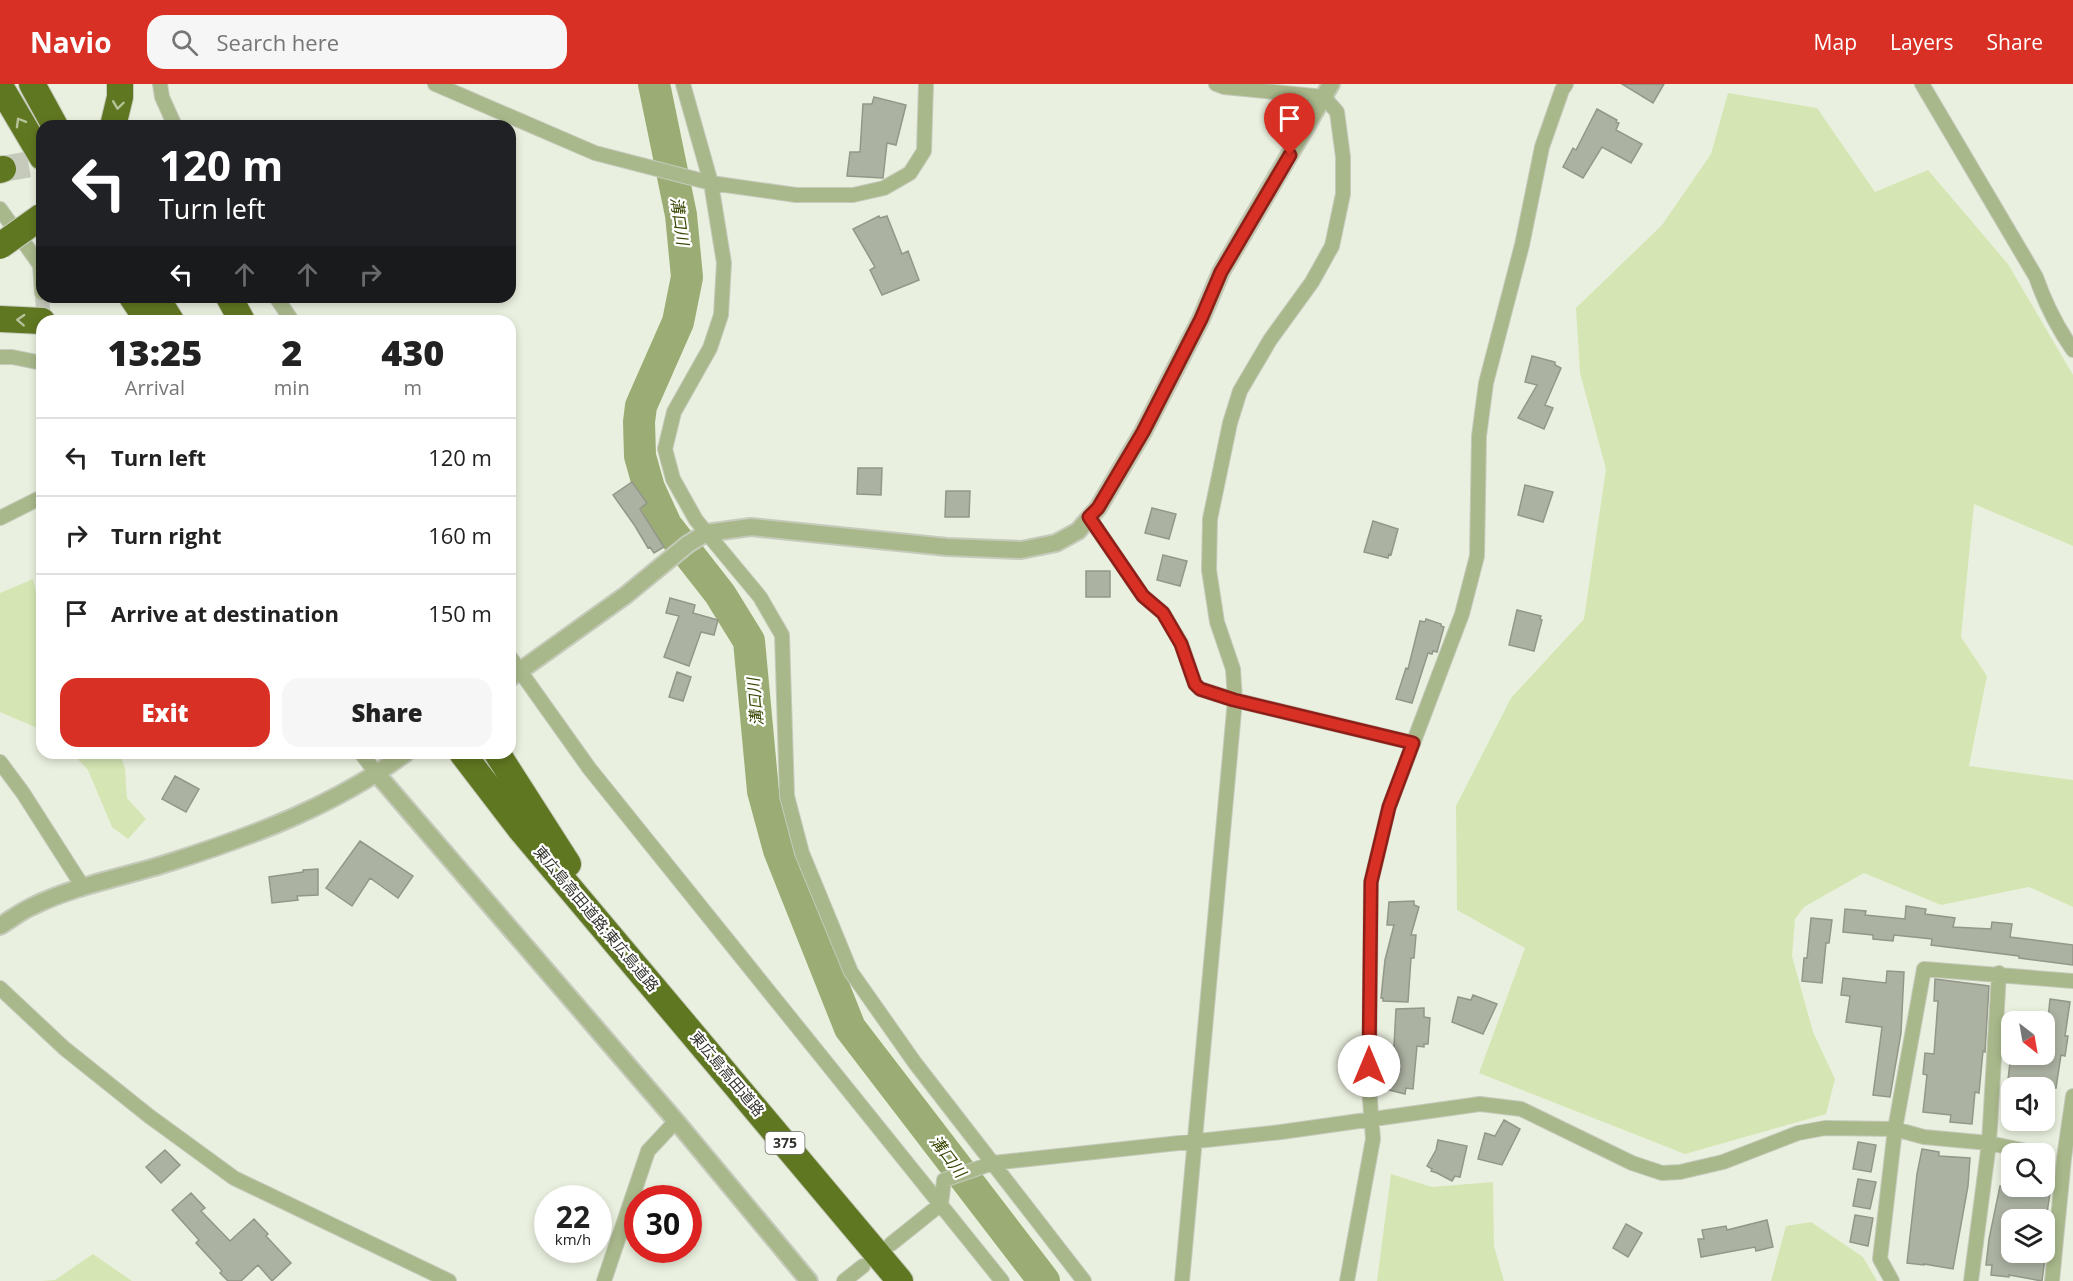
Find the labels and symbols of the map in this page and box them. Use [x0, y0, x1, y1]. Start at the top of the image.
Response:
pin [1264, 93, 1315, 155]
one-way arrow [112, 100, 125, 110]
one-way arrow [16, 118, 28, 128]
water label: 溝口川 [666, 196, 695, 248]
one-way arrow [17, 313, 26, 326]
water label: 溝口川 [742, 675, 768, 727]
street label: 東広島高田道路;東広島道路 [530, 841, 664, 995]
north arrow [2001, 1011, 2055, 1065]
street label: 東広島高田道路 [686, 1027, 769, 1120]
position arrow [1337, 1034, 1401, 1098]
water label: 溝口川 [925, 1130, 972, 1183]
road number: 375 [766, 1132, 804, 1154]
speed limit sign: 30 [624, 1185, 702, 1263]

